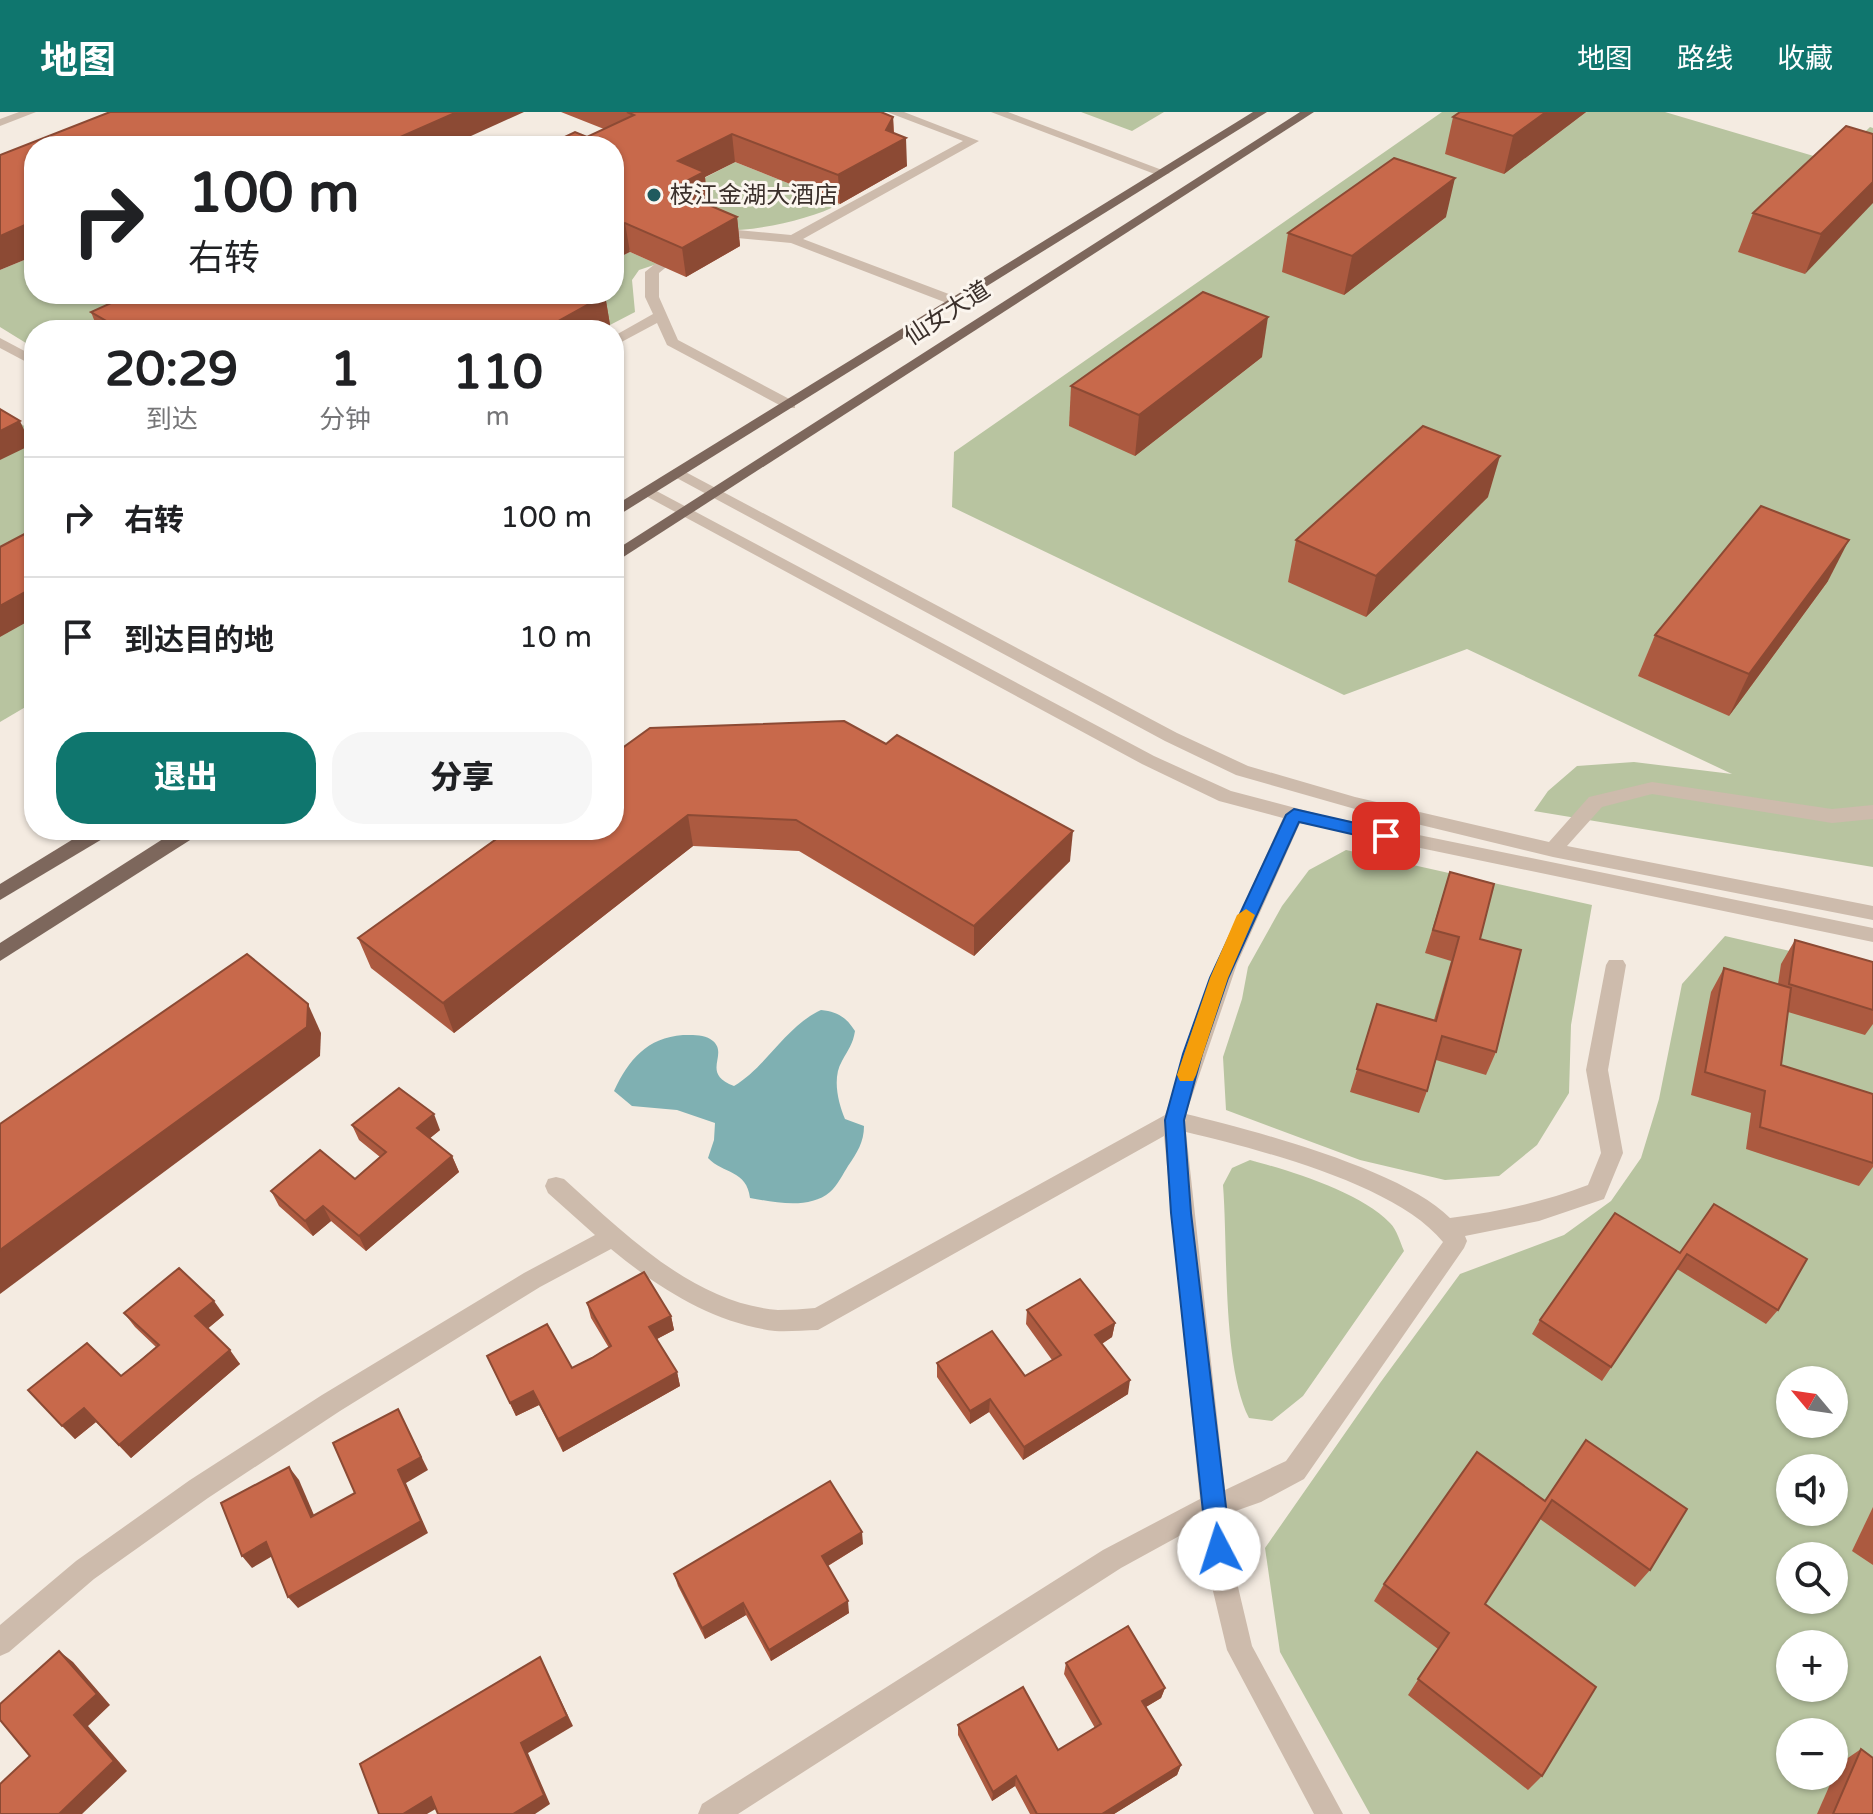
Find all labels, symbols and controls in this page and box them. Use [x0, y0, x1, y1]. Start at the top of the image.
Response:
text: 地图 [40, 38, 116, 84]
text: 地图 [1577, 42, 1633, 76]
text: 路线 [1677, 42, 1733, 76]
text: 收藏 [1777, 42, 1833, 76]
text: 100 m [188, 160, 359, 227]
icon: right [56, 168, 160, 272]
place label: 枝江金湖大酒店 [670, 181, 838, 210]
marker: 枝江金湖大酒店 [645, 186, 663, 204]
text: 右转 [188, 237, 260, 280]
street label: 仙女大道 [899, 275, 995, 352]
text: 20:29 [105, 341, 238, 399]
text: 1 [330, 341, 360, 399]
text: 110 [452, 344, 543, 402]
text: m [486, 401, 510, 432]
text: 到达 [146, 404, 198, 435]
text: 分钟 [319, 404, 371, 435]
icon: right [56, 495, 100, 539]
text: 100 m [500, 499, 592, 536]
text: 右转 [124, 502, 184, 539]
icon: arrive [56, 615, 100, 659]
text: 10 m [519, 619, 592, 656]
text: 到达目的地 [124, 622, 274, 659]
button: 退出 [56, 732, 316, 824]
button: 分享 [332, 732, 592, 824]
pin [1352, 802, 1420, 870]
icon: arrive [1364, 814, 1408, 858]
north arrow [1776, 1366, 1848, 1438]
map controls [1776, 1366, 1848, 1790]
button: sound [1776, 1454, 1848, 1526]
position arrow [1177, 1507, 1261, 1591]
button: search [1776, 1542, 1848, 1614]
button: + [1776, 1630, 1848, 1702]
button: − [1776, 1718, 1848, 1790]

